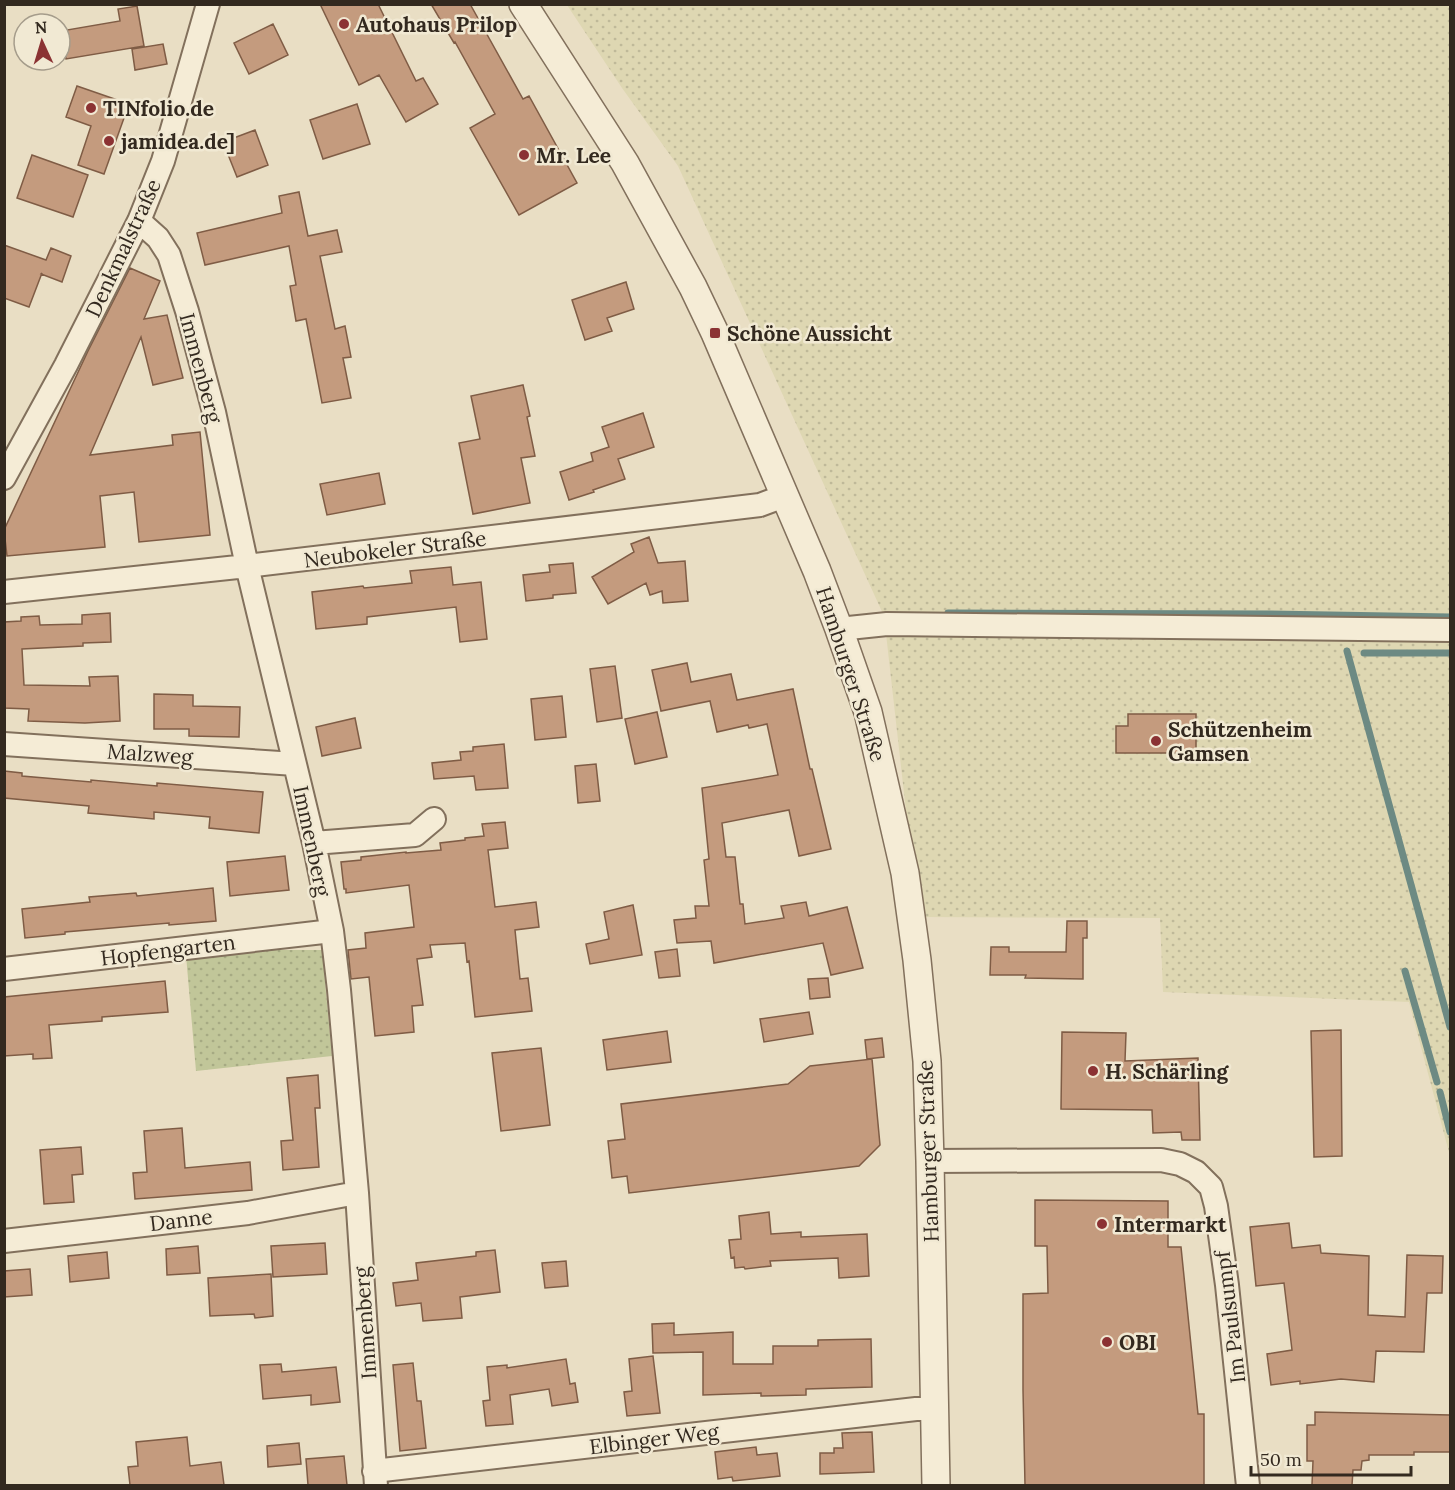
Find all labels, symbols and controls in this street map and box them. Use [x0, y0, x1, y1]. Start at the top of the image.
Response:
place label: Autohaus Prilop [356, 11, 517, 38]
north arrow [12, 12, 72, 72]
text: N [34, 17, 48, 37]
marker: Autohaus Prilop [337, 17, 351, 31]
place label: TINfolio.de [103, 95, 214, 122]
marker: TINfolio.de [84, 101, 98, 115]
place label: jamidea.de] [119, 128, 235, 155]
marker: jamidea.de] [102, 134, 116, 148]
place label: Mr. Lee [536, 142, 611, 169]
marker: Mr. Lee [517, 148, 531, 162]
street label: Denkmalstraße [79, 174, 167, 322]
street label: Immenberg [173, 310, 229, 426]
place label: Schöne Aussicht [727, 320, 892, 347]
marker: Schöne Aussicht [708, 326, 722, 340]
street label: Neubokeler Straße [302, 524, 488, 574]
street label: Hamburger Straße [810, 583, 892, 765]
place label: Schützenheim Gamsen [1168, 716, 1312, 767]
marker: Schützenheim Gamsen [1149, 734, 1163, 748]
street label: Malzweg [106, 738, 194, 770]
street label: Immenberg [287, 783, 337, 899]
street label: Hopfengarten [99, 928, 237, 972]
place label: H. Schärling [1105, 1058, 1230, 1085]
street label: Hamburger Straße [911, 1059, 945, 1243]
marker: H. Schärling [1086, 1064, 1100, 1078]
street label: Danne [148, 1203, 214, 1237]
place label: Intermarkt [1114, 1211, 1227, 1238]
marker: Intermarkt [1095, 1217, 1109, 1231]
street label: Im Paulsumpf [1208, 1247, 1252, 1385]
street label: Immenberg [348, 1265, 382, 1380]
place label: OBI [1119, 1329, 1157, 1356]
marker: OBI [1100, 1335, 1114, 1349]
street label: Elbinger Weg [588, 1418, 721, 1460]
scale bar [1251, 1439, 1412, 1477]
text: 50 m [1260, 1448, 1302, 1471]

